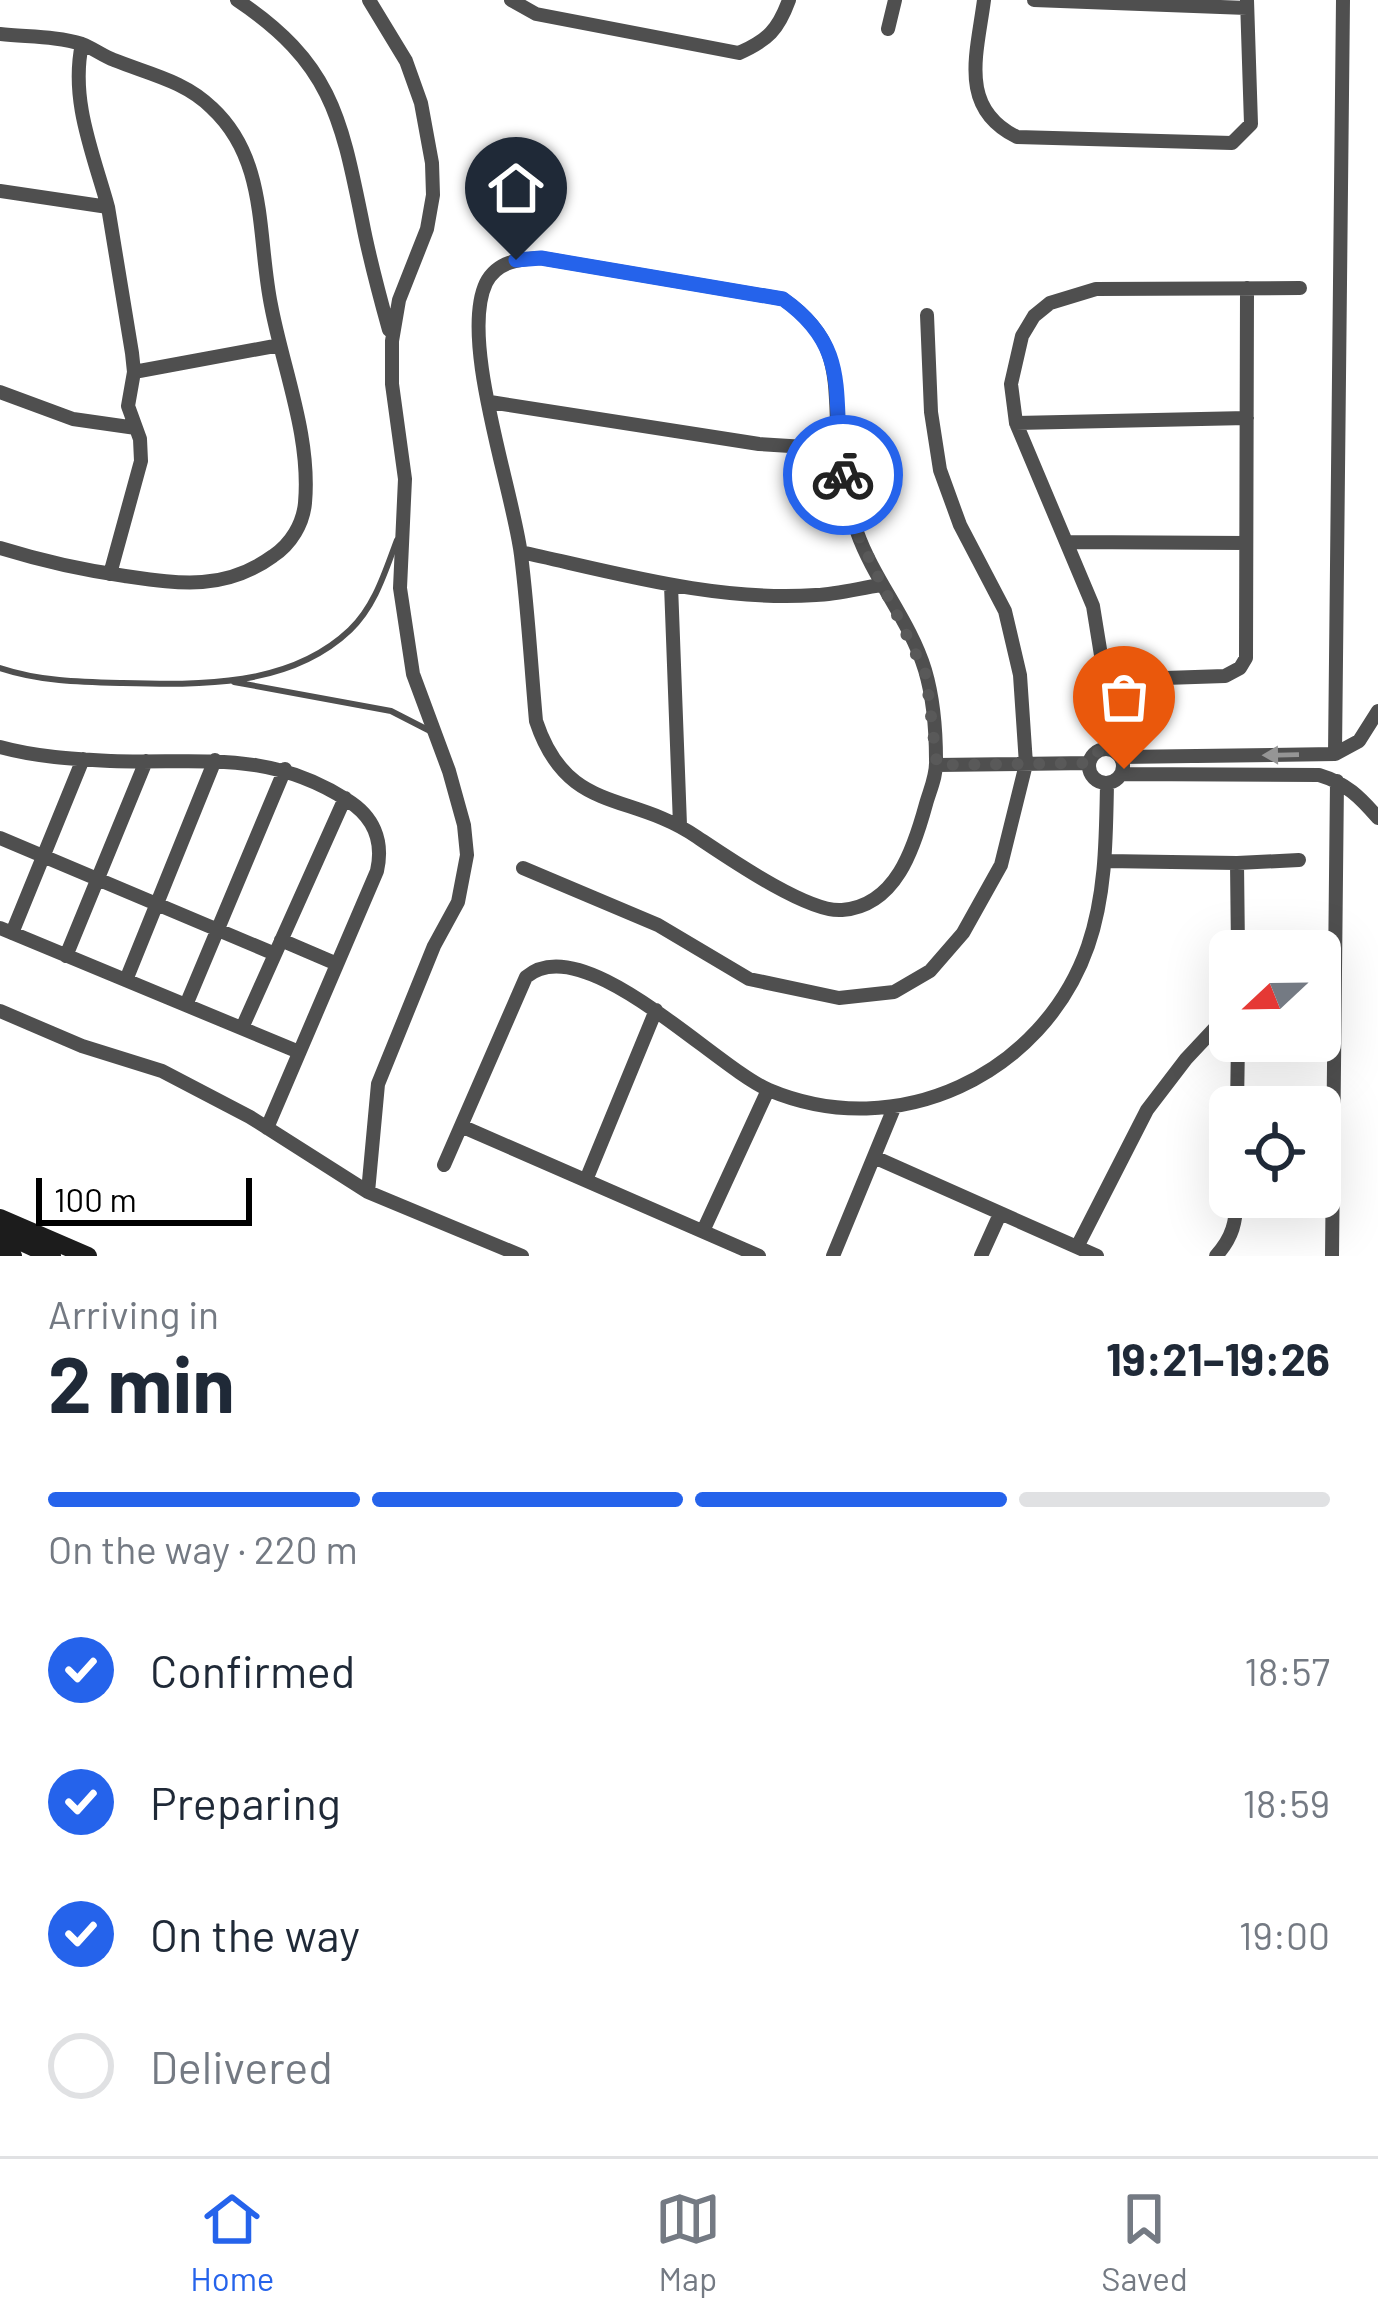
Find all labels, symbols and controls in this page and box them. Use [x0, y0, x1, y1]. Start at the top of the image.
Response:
pin [465, 137, 567, 260]
icon: home [483, 155, 549, 221]
courier [783, 415, 903, 535]
icon: bike [810, 442, 876, 508]
pin [1073, 646, 1175, 769]
icon: bag [1091, 664, 1157, 730]
one-way arrow [1261, 745, 1299, 765]
north arrow [1209, 930, 1341, 1062]
map controls [1209, 930, 1341, 1218]
button: locate [1209, 1086, 1341, 1218]
scale bar [36, 1172, 252, 1225]
text: 100 m [54, 1179, 137, 1219]
text: Arriving in [48, 1290, 219, 1337]
text: 19:21–19:26 [1106, 1331, 1330, 1385]
text: 2 min [48, 1335, 235, 1429]
text: On the way · 220 m [48, 1525, 358, 1572]
icon: check [48, 1637, 114, 1703]
text: Confirmed [150, 1643, 355, 1697]
text: 18:57 [1244, 1647, 1330, 1694]
icon: check [48, 1769, 114, 1835]
text: Preparing [150, 1775, 341, 1829]
text: 18:59 [1242, 1779, 1330, 1826]
icon: check [48, 1901, 114, 1967]
text: On the way [150, 1907, 360, 1961]
text: 19:00 [1239, 1911, 1330, 1958]
text: Delivered [150, 2039, 333, 2093]
tab: Home [190, 2186, 274, 2298]
tab: Map [655, 2186, 721, 2298]
tab: Saved [1101, 2186, 1188, 2298]

